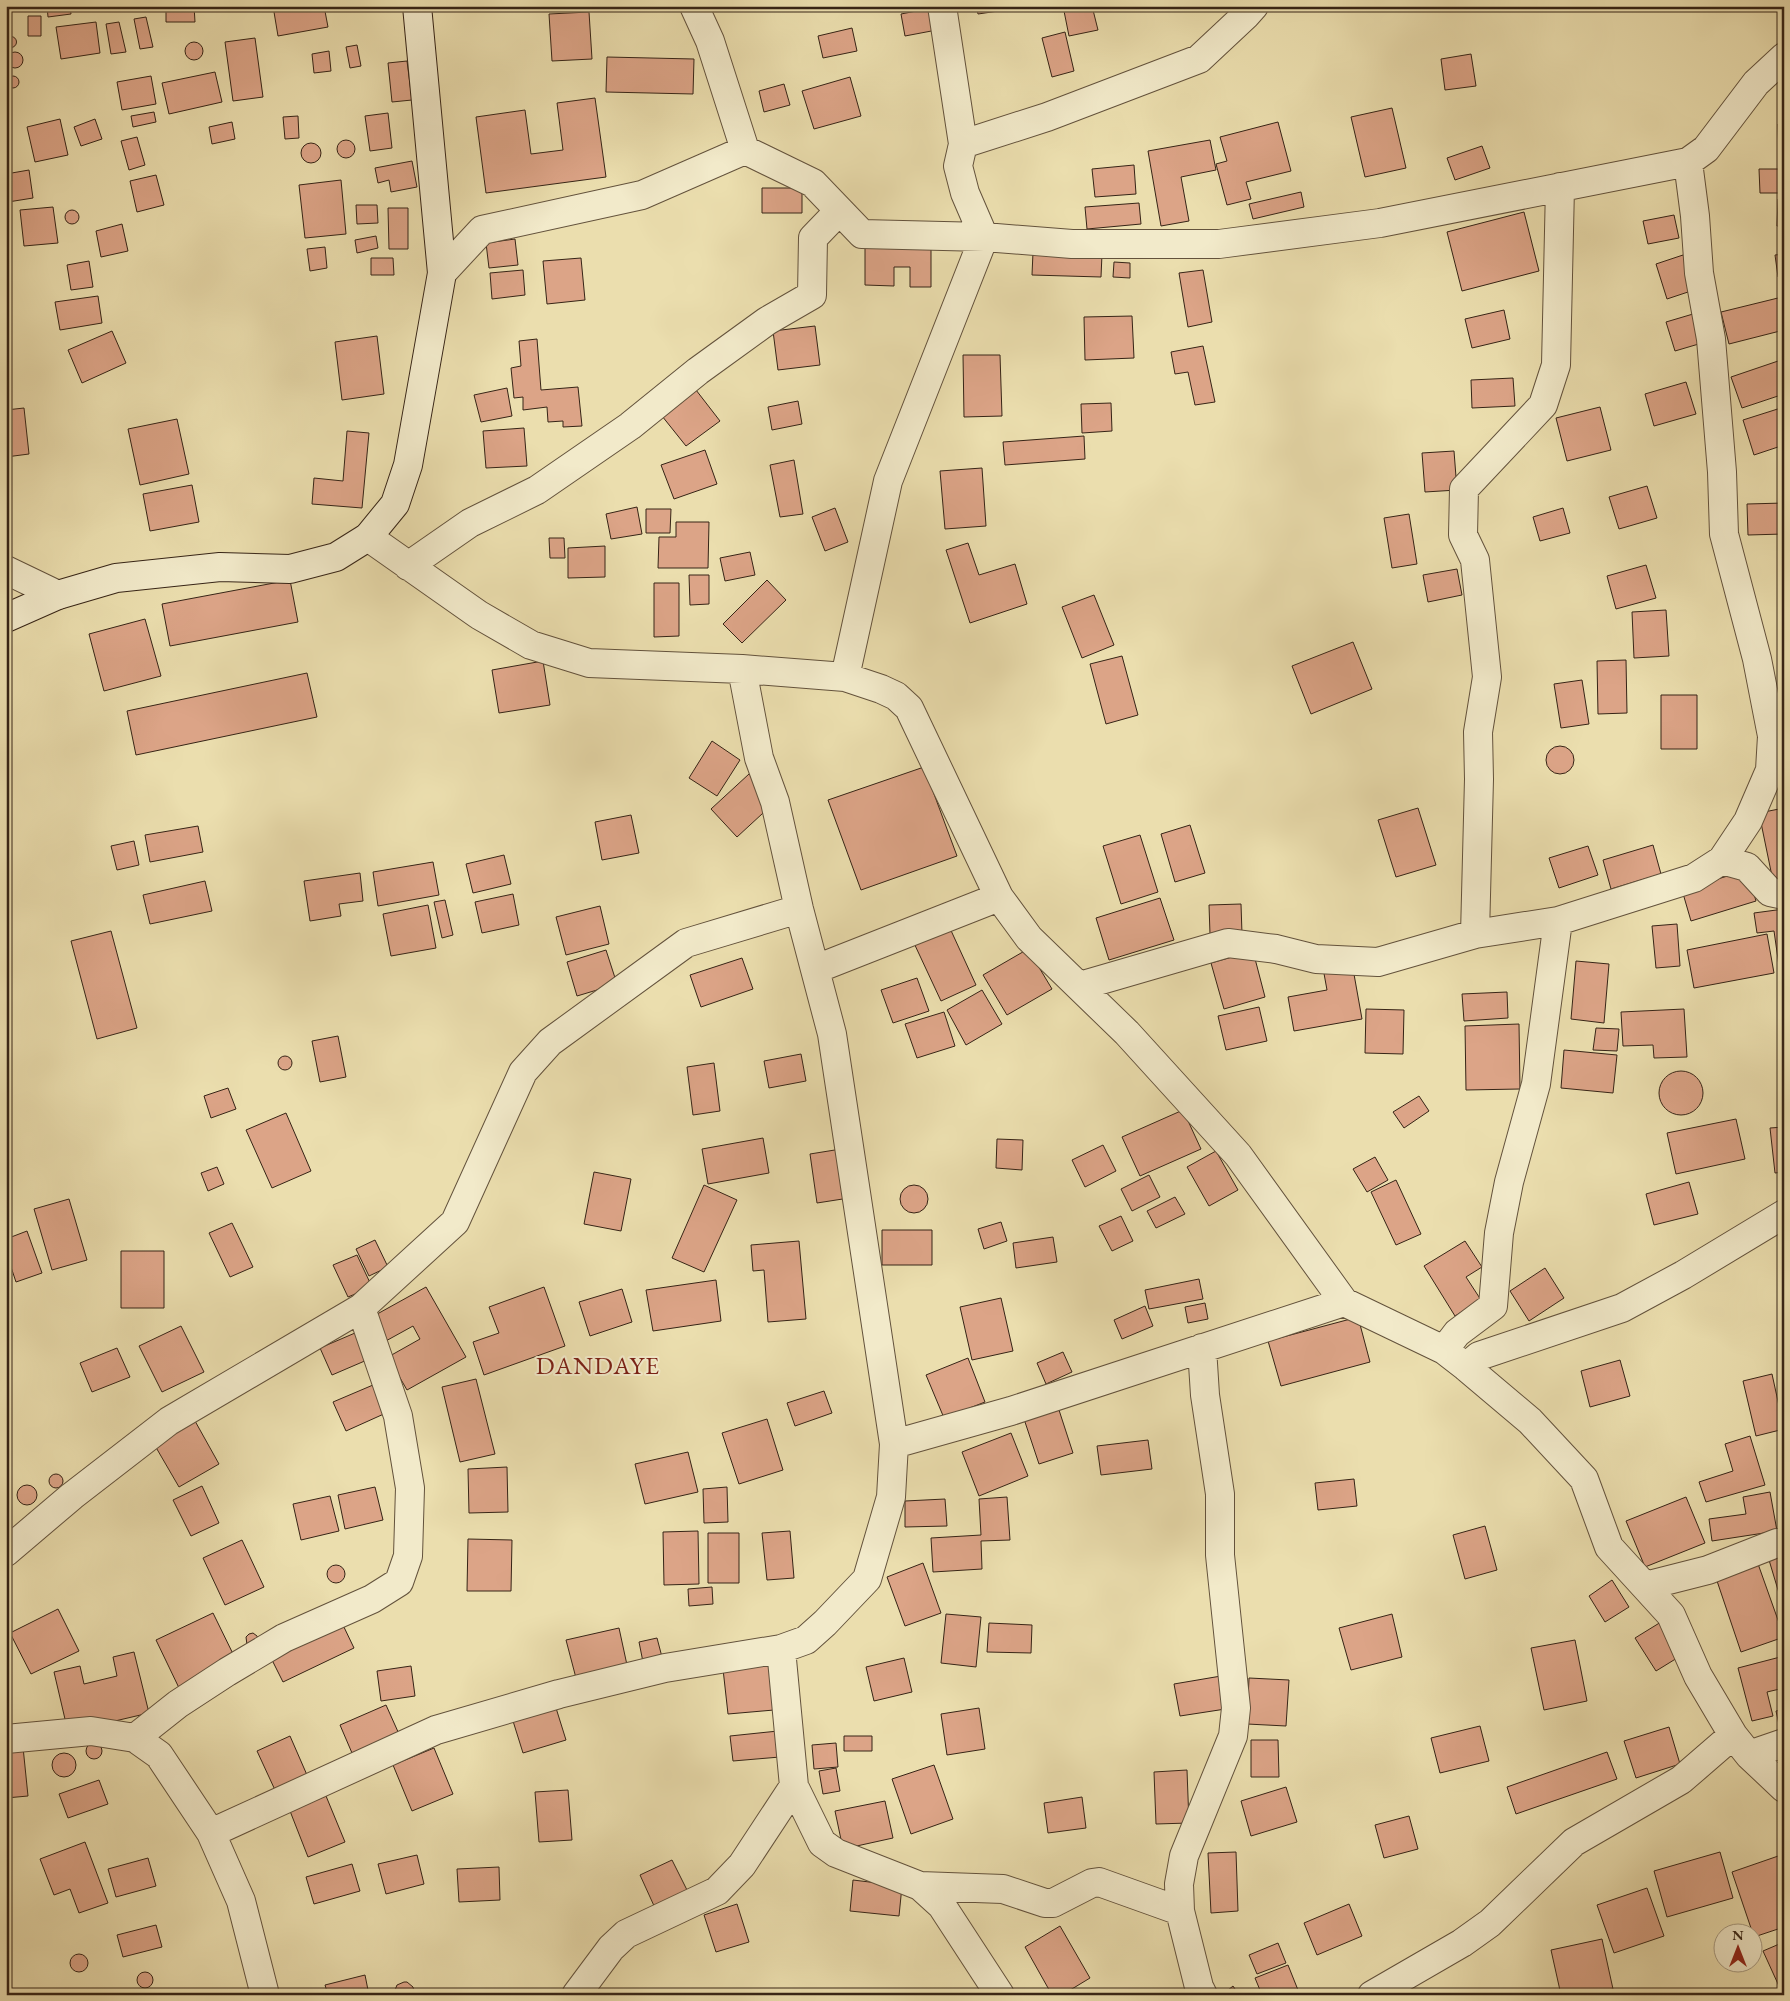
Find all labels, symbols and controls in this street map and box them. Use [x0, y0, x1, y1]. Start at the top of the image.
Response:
district label: DANDAYE [536, 1349, 660, 1381]
north arrow [1712, 1924, 1762, 1974]
text: N [1732, 1926, 1744, 1944]

